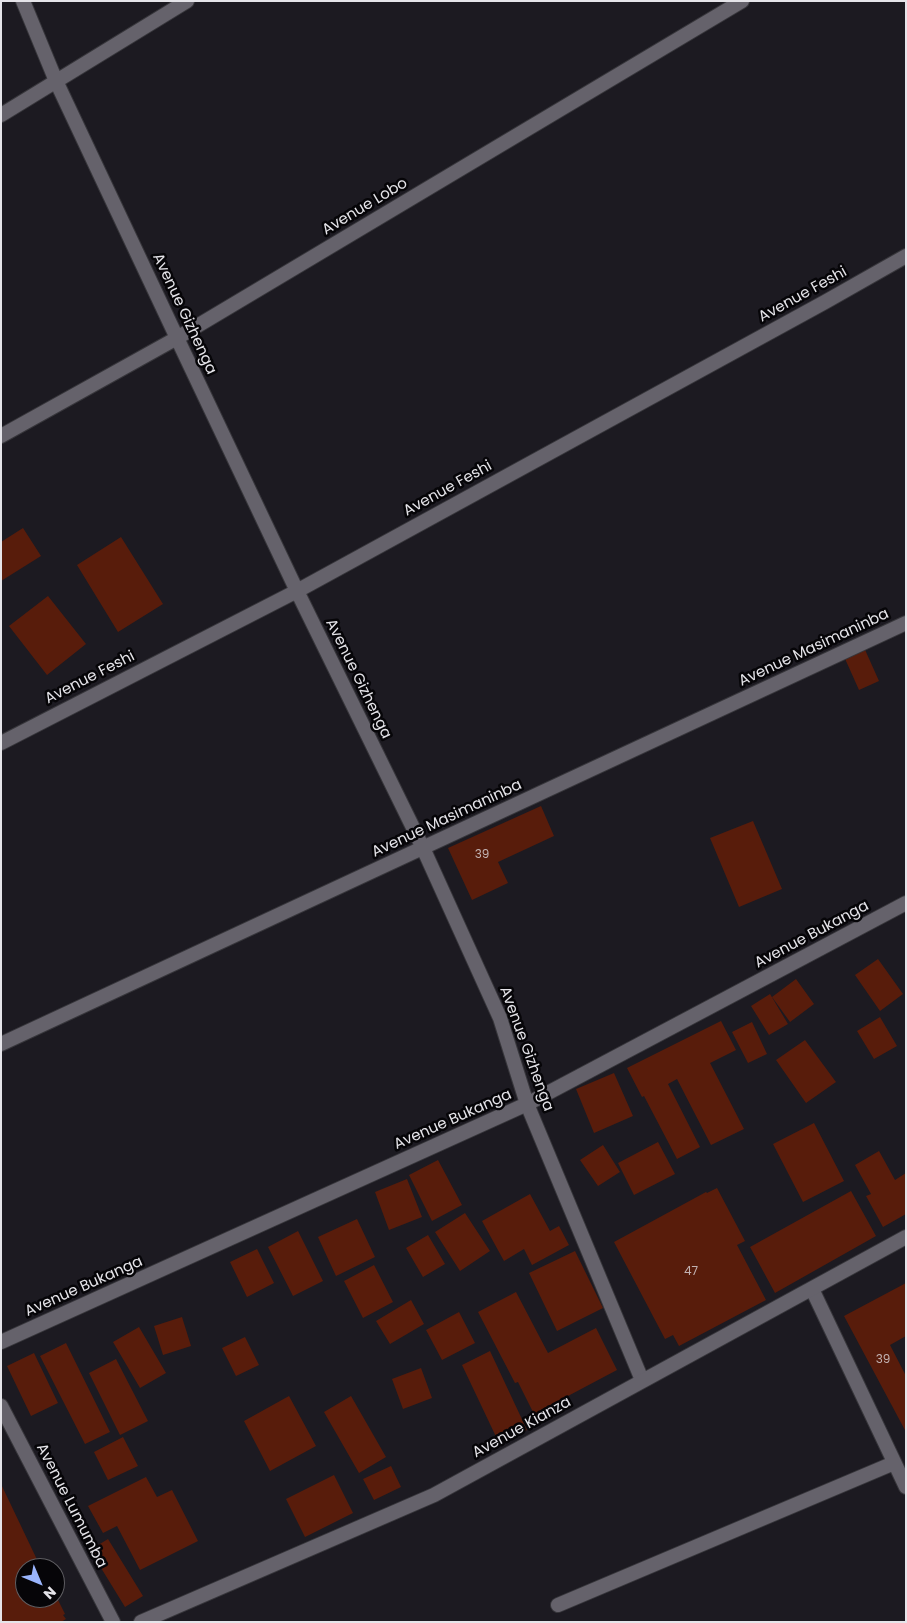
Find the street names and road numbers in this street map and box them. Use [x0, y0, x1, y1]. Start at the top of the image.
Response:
street label: Avenue Lobo [319, 175, 411, 239]
street label: Avenue Gizhenga [148, 251, 220, 377]
street label: Avenue Feshi [756, 263, 850, 327]
street label: Avenue Feshi [401, 457, 495, 521]
street label: Avenue Masimaninba [736, 605, 892, 691]
street label: Avenue Gizhenga [321, 616, 395, 742]
street label: Avenue Feshi [42, 648, 138, 708]
street label: Avenue Masimaninba [369, 776, 525, 862]
street label: Avenue Bukanga [752, 897, 872, 973]
street label: Avenue Gizhenga [495, 984, 557, 1114]
street label: Avenue Bukanga [391, 1086, 515, 1154]
street label: Avenue Bukanga [22, 1253, 146, 1321]
street label: Avenue Kianza [470, 1394, 574, 1462]
street label: Avenue Lumumba [32, 1441, 110, 1571]

